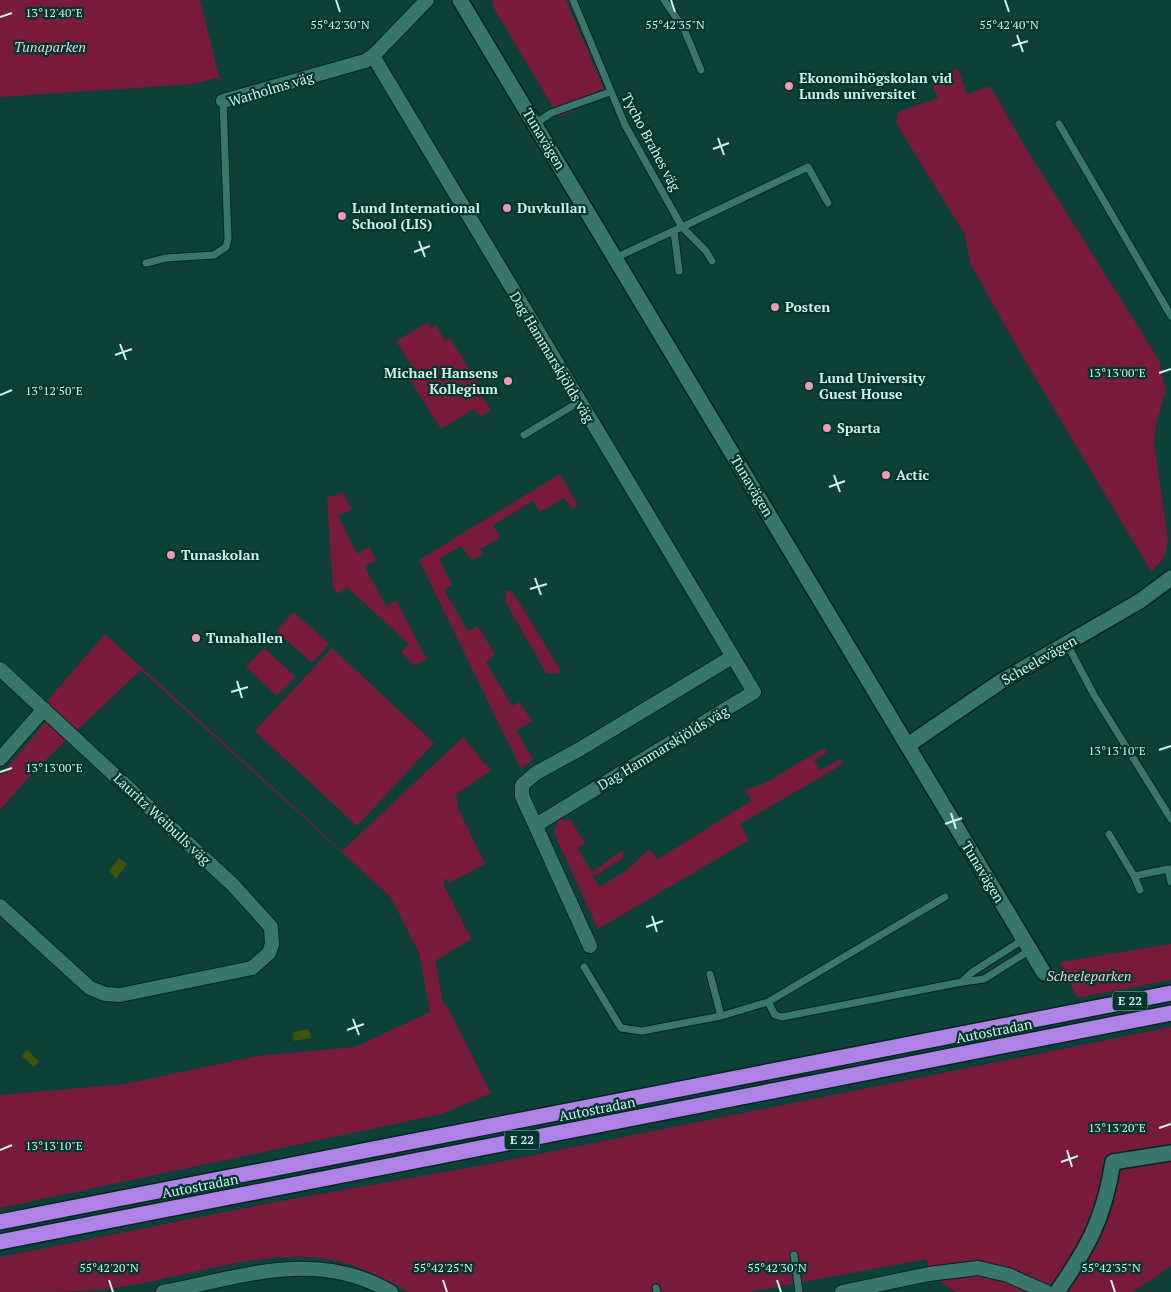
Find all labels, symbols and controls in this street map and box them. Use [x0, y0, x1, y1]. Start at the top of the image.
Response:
text: 13°12'40"E [25, 5, 83, 20]
text: 55°42'30"N [310, 17, 370, 32]
text: 55°42'35"N [645, 17, 705, 32]
text: 55°42'40"N [979, 17, 1039, 32]
park label: Tunaparken [14, 37, 86, 56]
street label: Warholms väg [226, 66, 316, 110]
place label: Ekonomihögskolan vid Lunds universitet [799, 68, 953, 103]
marker: Ekonomihögskolan vid Lunds universitet [783, 80, 795, 92]
street label: Tycho Brahes väg [618, 89, 686, 195]
street label: Tunavägen [519, 104, 571, 174]
place label: Lund International School (LIS) [352, 198, 481, 233]
place label: Duvkullan [517, 198, 587, 217]
marker: Duvkullan [501, 202, 513, 214]
marker: Lund International School (LIS) [336, 210, 348, 222]
street label: Dag Hammarskjölds väg [506, 288, 599, 426]
place label: Posten [785, 297, 830, 316]
marker: Posten [769, 301, 781, 313]
place label: Michael Hansens Kollegium [384, 363, 498, 398]
text: 13°13'00"E [1088, 365, 1146, 380]
place label: Lund University Guest House [819, 368, 926, 403]
marker: Michael Hansens Kollegium [502, 375, 514, 387]
marker: Lund University Guest House [803, 380, 815, 392]
text: 13°12'50"E [25, 383, 83, 398]
place label: Sparta [837, 418, 881, 437]
marker: Sparta [821, 422, 833, 434]
street label: Tunavägen [727, 451, 779, 521]
place label: Actic [896, 465, 930, 484]
marker: Actic [880, 469, 892, 481]
place label: Tunaskolan [181, 545, 260, 564]
marker: Tunaskolan [165, 549, 177, 561]
place label: Tunahallen [206, 628, 283, 647]
street label: Scheelevägen [998, 630, 1081, 689]
marker: Tunahallen [190, 632, 202, 644]
street label: Dag Hammarskjölds väg [594, 701, 732, 794]
text: 13°13'10"E [1088, 743, 1146, 758]
text: 13°13'00"E [25, 760, 83, 775]
street label: Lauritz Weibulls väg [110, 769, 215, 869]
street label: Tunavägen [958, 837, 1010, 907]
park label: Scheeleparken [1046, 966, 1132, 985]
road number: E 22 [1112, 991, 1148, 1010]
street label: Autostradan [954, 1014, 1034, 1047]
street label: Autostradan [557, 1092, 637, 1125]
text: 13°13'20"E [1088, 1120, 1146, 1135]
road number: E 22 [504, 1130, 540, 1150]
text: 13°13'10"E [25, 1138, 83, 1153]
street label: Autostradan [160, 1169, 240, 1202]
text: 55°42'20"N [79, 1260, 139, 1275]
text: 55°42'25"N [413, 1260, 473, 1275]
text: 55°42'30"N [747, 1260, 807, 1275]
text: 55°42'35"N [1081, 1260, 1141, 1275]

